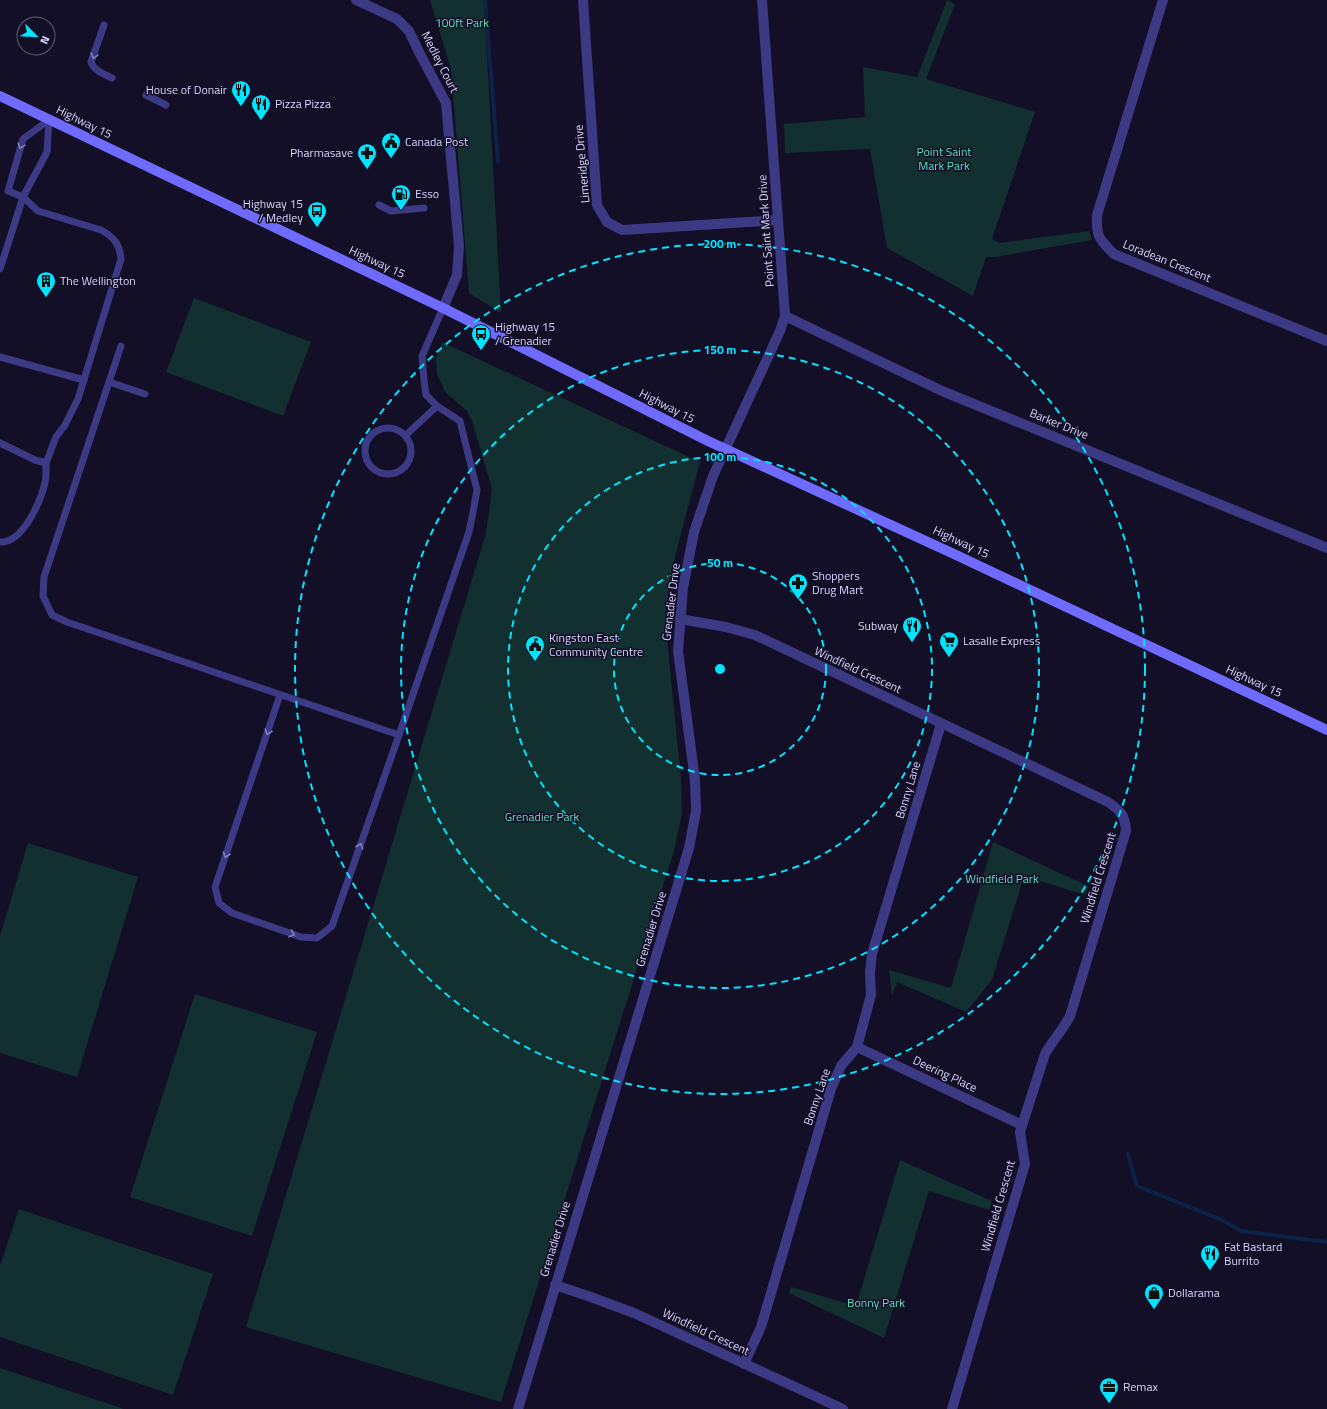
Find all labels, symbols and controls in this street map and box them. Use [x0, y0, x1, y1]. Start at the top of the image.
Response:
park label: 100ft Park [435, 13, 489, 32]
north arrow [16, 16, 56, 56]
street label: Medley Court [417, 28, 464, 97]
text: N [36, 33, 54, 47]
one-way arrow [90, 53, 99, 60]
restaurant icon: House of Donair [230, 79, 252, 107]
place label: House of Donair [146, 80, 227, 99]
restaurant icon: Pizza Pizza [250, 93, 272, 121]
place label: Pizza Pizza [275, 94, 331, 113]
street label: Highway 15 [53, 100, 116, 143]
street label: Limeridge Drive [569, 124, 594, 204]
public building icon: Canada Post [380, 131, 402, 159]
place label: Canada Post [405, 132, 469, 151]
one-way arrow [17, 142, 26, 149]
pharmacy icon: Pharmasave [356, 142, 378, 170]
park label: Point Saint Mark Park [916, 142, 972, 175]
place label: Pharmasave [290, 143, 353, 162]
street label: Point Saint Mark Drive [752, 174, 779, 288]
fuel station icon: Esso [390, 183, 412, 211]
place label: Esso [415, 184, 439, 203]
place label: Highway 15 / Medley [243, 194, 303, 227]
bus stop icon: Highway 15 / Medley [306, 200, 328, 228]
text: 200 m [704, 234, 736, 253]
street label: Loradean Crescent [1120, 234, 1215, 287]
street label: Highway 15 [346, 240, 409, 283]
building icon: The Wellington [35, 270, 57, 298]
place label: The Wellington [60, 271, 136, 290]
place label: Highway 15 / Grenadier [495, 317, 555, 350]
bus stop icon: Highway 15 / Grenadier [470, 323, 492, 351]
text: 150 m [704, 340, 736, 359]
street label: Highway 15 [636, 383, 699, 428]
street label: Barker Drive [1027, 403, 1092, 444]
text: 100 m [704, 447, 736, 466]
street label: Highway 15 [930, 520, 993, 563]
text: 50 m [707, 553, 733, 572]
street label: Grenadier Drive [656, 562, 685, 642]
place label: Shoppers Drug Mart [812, 566, 864, 599]
pharmacy icon: Shoppers Drug Mart [787, 572, 809, 600]
restaurant icon: Subway [901, 615, 923, 643]
place label: Subway [858, 616, 898, 635]
place label: Kingston East Community Centre [549, 628, 643, 661]
supermarket icon: Lasalle Express [938, 630, 960, 658]
place label: Lasalle Express [963, 631, 1041, 650]
public building icon: Kingston East Community Centre [524, 634, 546, 662]
street label: Windfield Crescent [811, 641, 906, 698]
street label: Highway 15 [1223, 659, 1286, 702]
centre of rings [713, 662, 727, 676]
one-way arrow [264, 728, 273, 735]
street label: Bonny Lane [890, 759, 925, 821]
park label: Grenadier Park [505, 807, 580, 826]
street label: Windfield Crescent [1075, 829, 1121, 926]
one-way arrow [355, 843, 364, 850]
one-way arrow [222, 851, 231, 858]
park label: Windfield Park [965, 869, 1039, 888]
street label: Grenadier Drive [630, 889, 671, 969]
one-way arrow [288, 930, 295, 938]
street label: Deering Place [910, 1050, 981, 1097]
street label: Bonny Lane [798, 1066, 835, 1128]
street label: Windfield Crescent [975, 1157, 1020, 1254]
street label: Grenadier Drive [534, 1199, 575, 1279]
place label: Fat Bastard Burrito [1224, 1237, 1282, 1270]
restaurant icon: Fat Bastard Burrito [1199, 1243, 1221, 1271]
shop icon: Dollarama [1143, 1282, 1165, 1310]
place label: Dollarama [1168, 1283, 1220, 1302]
park label: Bonny Park [847, 1293, 905, 1312]
street label: Windfield Crescent [659, 1303, 754, 1360]
office icon: Remax [1098, 1376, 1120, 1404]
place label: Remax [1123, 1377, 1158, 1396]

